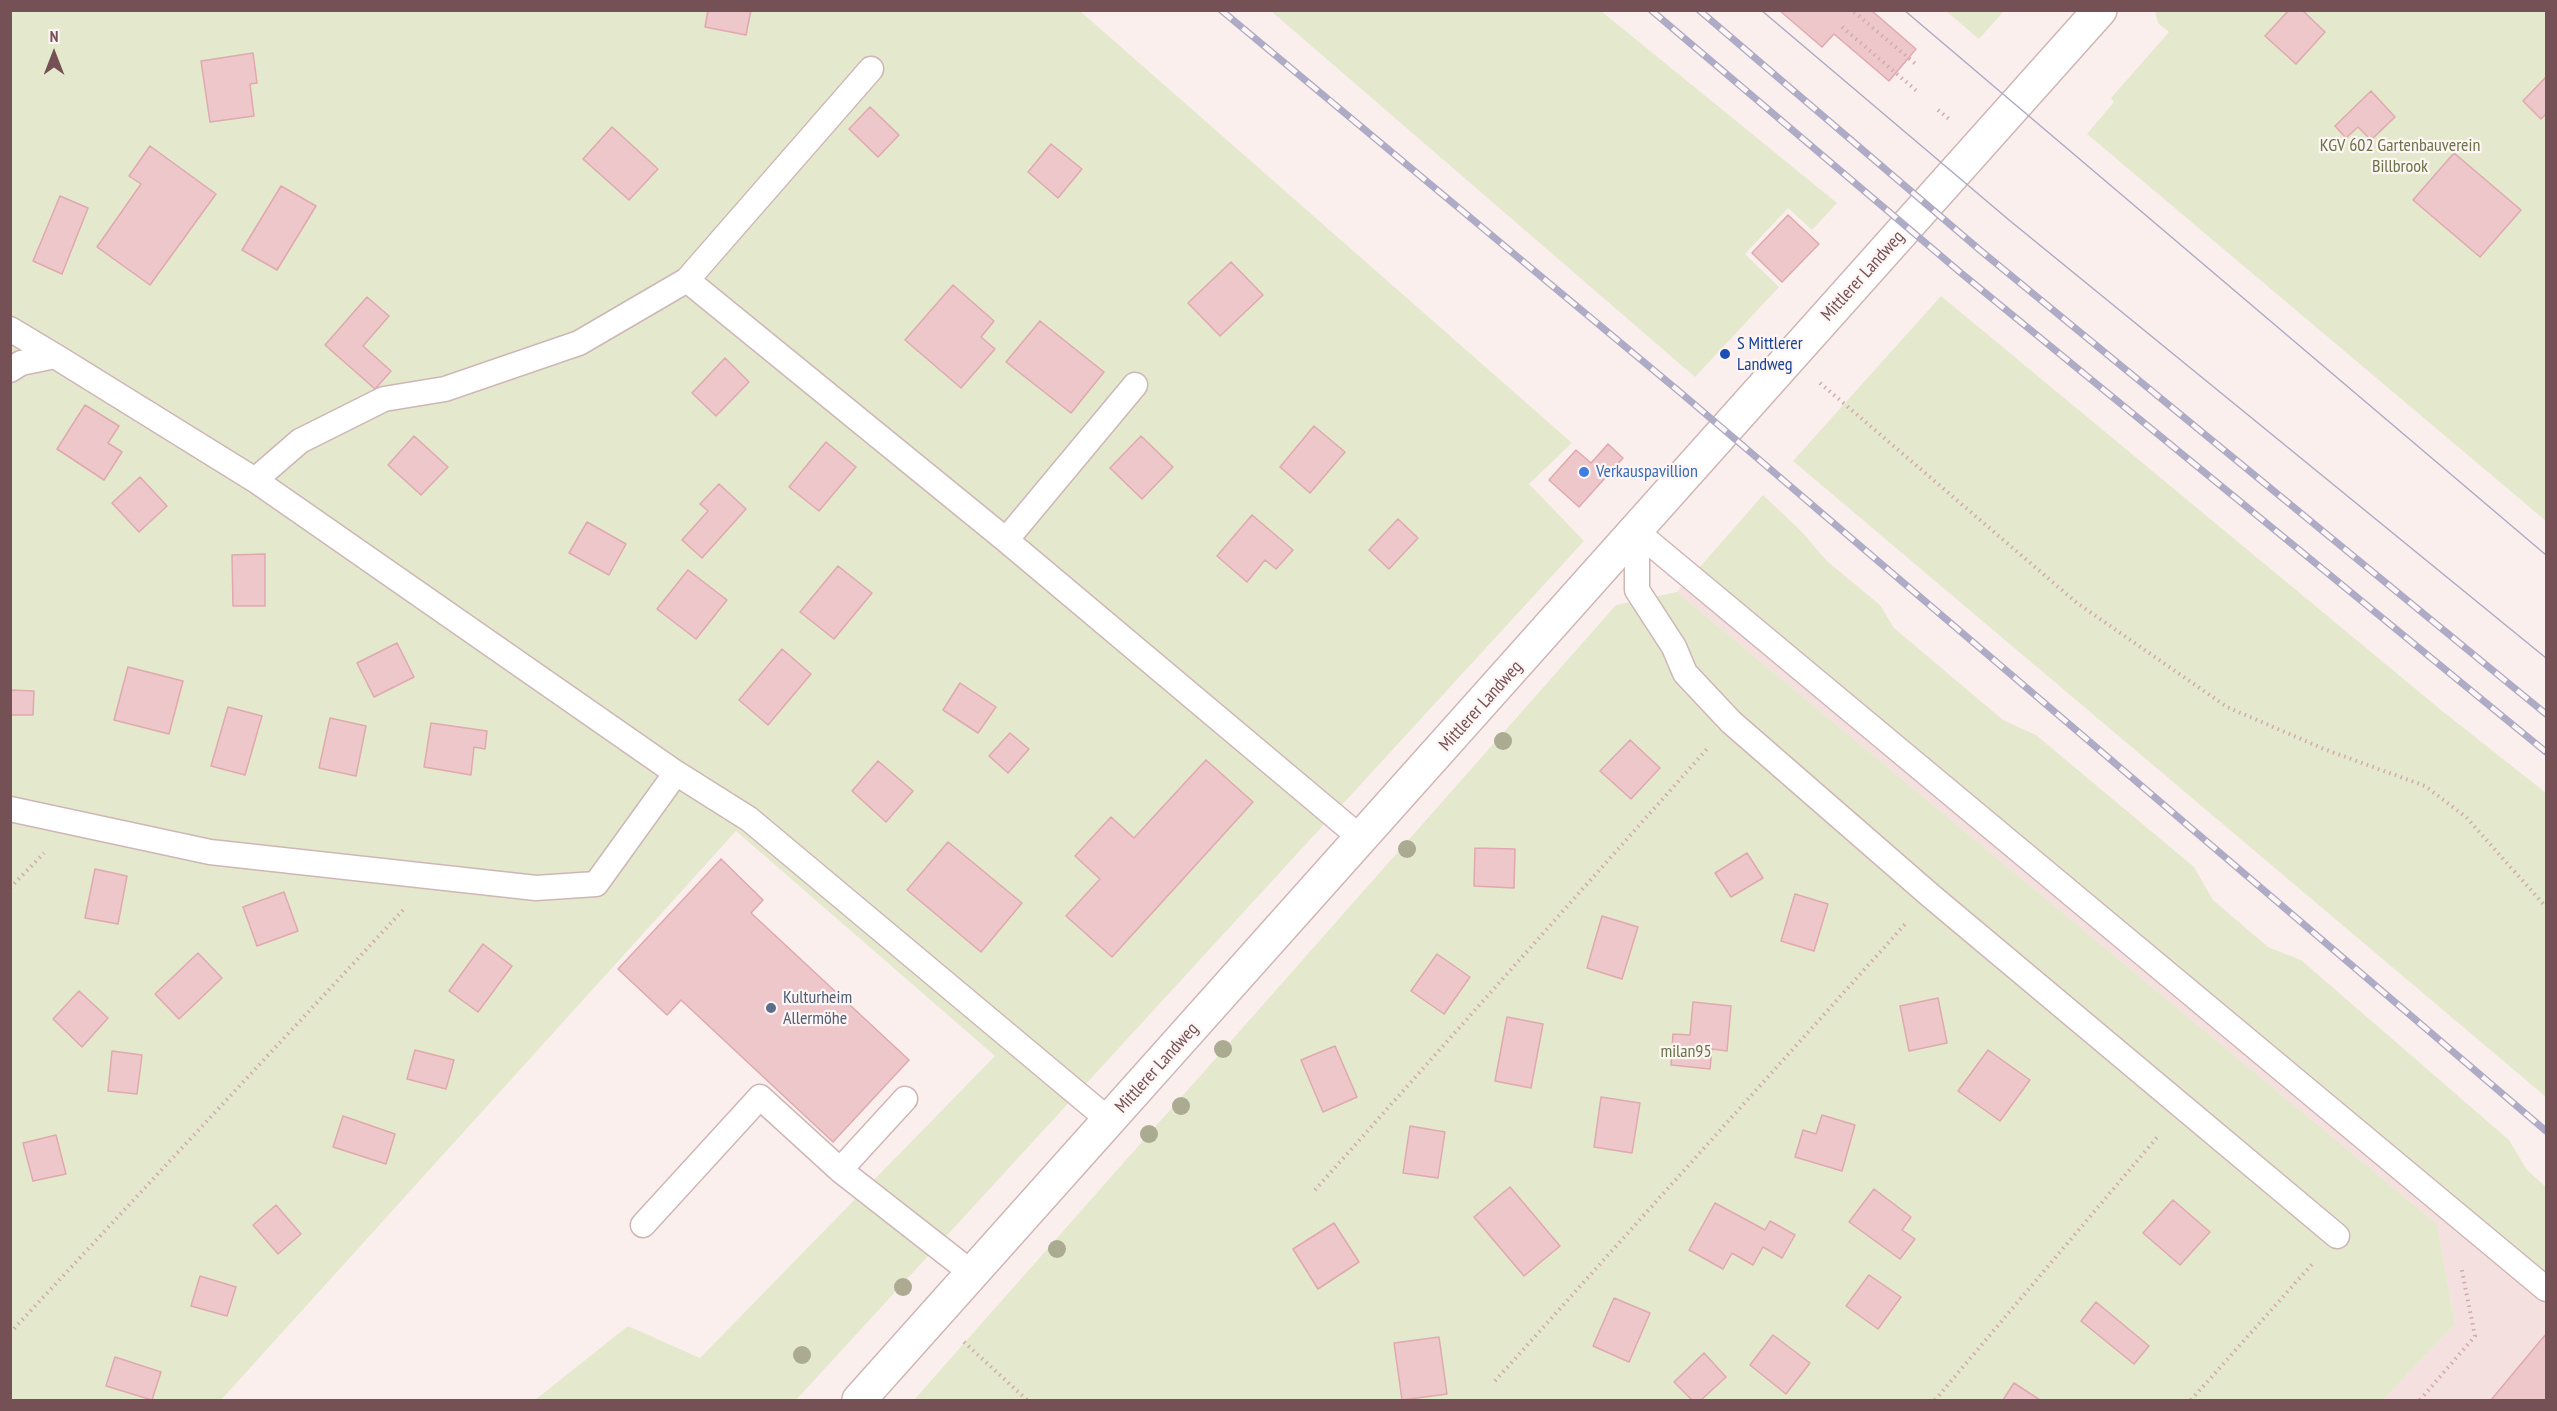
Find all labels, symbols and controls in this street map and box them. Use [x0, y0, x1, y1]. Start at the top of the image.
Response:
north arrow [24, 24, 84, 84]
text: N [50, 26, 58, 46]
park label: KGV 602 Gartenbauverein Billbrook [2320, 135, 2480, 178]
street label: Mittlerer Landweg [1817, 227, 1909, 325]
place label: S Mittlerer Landweg [1737, 333, 1803, 376]
marker: S Mittlerer Landweg [1718, 347, 1732, 361]
place label: Verkauspavillion [1596, 461, 1698, 483]
marker: Verkauspavillion [1577, 465, 1591, 479]
street label: Mittlerer Landweg [1435, 657, 1527, 755]
place label: Kulturheim Allermöhe [783, 987, 852, 1030]
marker: Kulturheim Allermöhe [764, 1001, 778, 1015]
street label: Mittlerer Landweg [1111, 1019, 1203, 1117]
park label: milan95 [1660, 1041, 1712, 1063]

